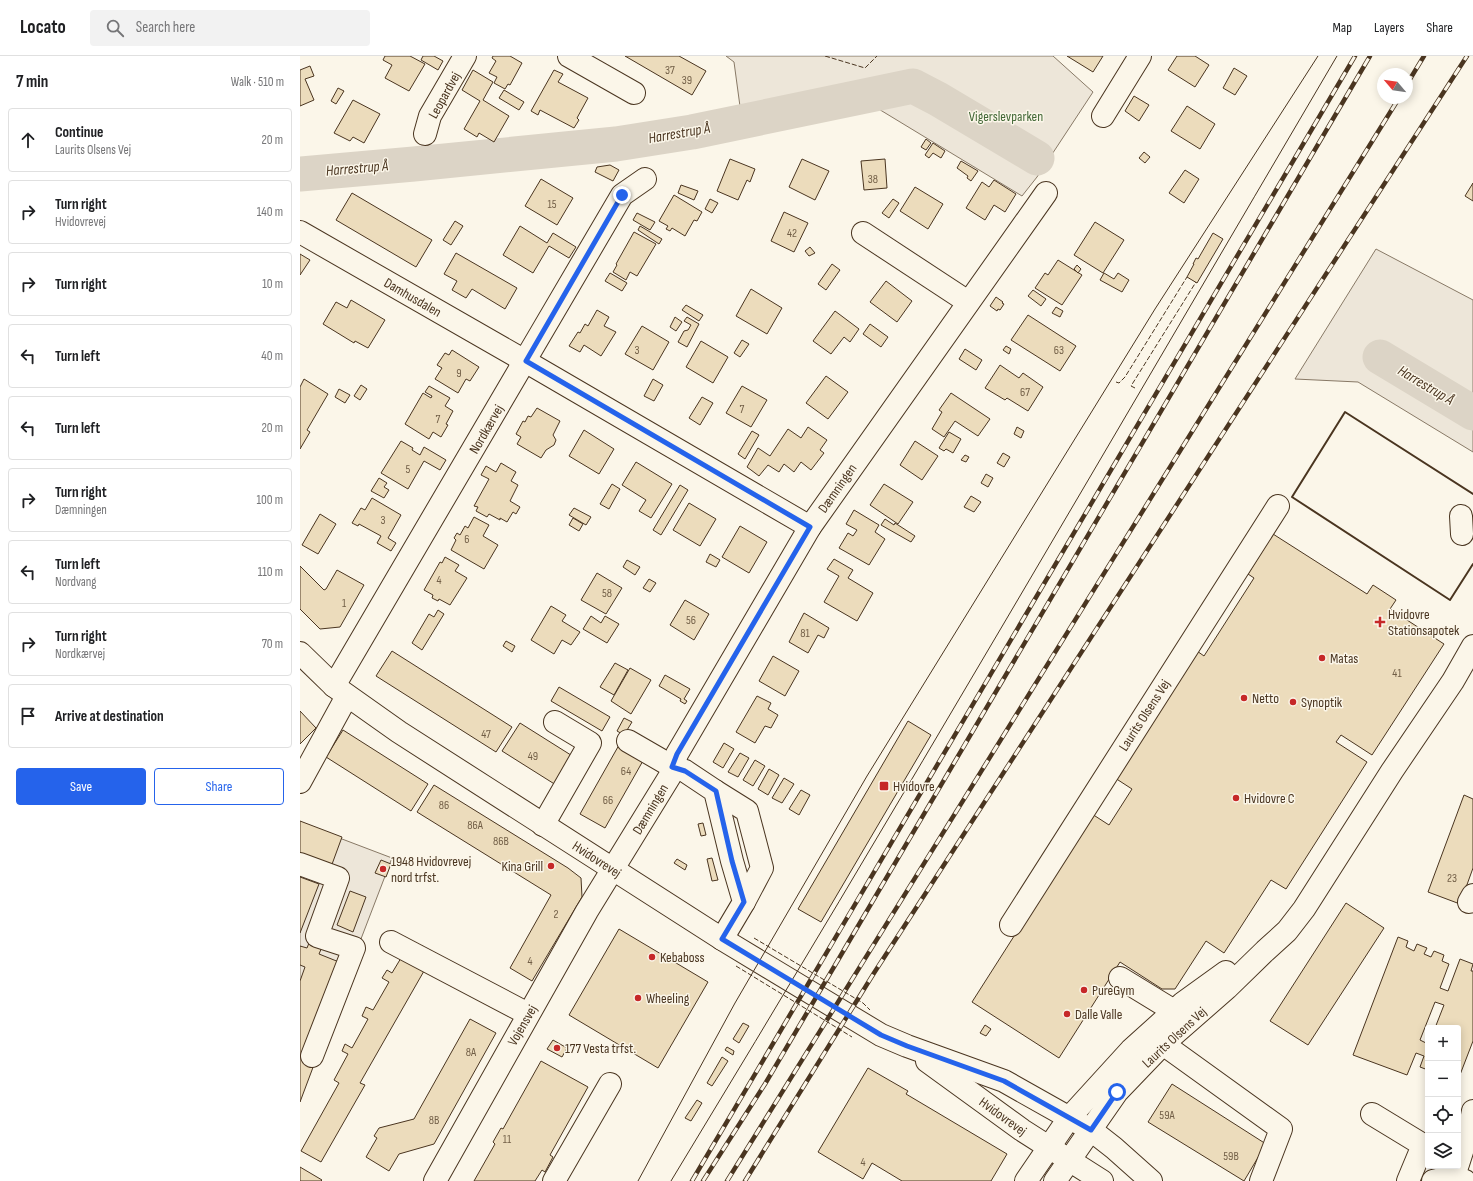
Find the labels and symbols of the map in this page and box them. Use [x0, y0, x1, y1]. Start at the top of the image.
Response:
house number: 37 [665, 63, 675, 78]
north arrow [1377, 68, 1413, 104]
street label: Leopardvej [425, 69, 464, 122]
house number: 39 [682, 73, 692, 88]
park label: Vigerslevparken [969, 108, 1043, 125]
water label: Harrestrup Å [647, 119, 711, 148]
water label: Harrestrup Å [325, 156, 389, 181]
house number: 38 [868, 172, 878, 187]
route end [613, 186, 631, 204]
house number: 15 [547, 197, 557, 212]
house number: 42 [787, 226, 797, 241]
street label: Damhusdalen [381, 274, 444, 321]
house number: 3 [634, 343, 640, 358]
house number: 63 [1054, 343, 1064, 358]
water label: Harrestrup Å [1394, 361, 1457, 410]
house number: 9 [456, 366, 462, 381]
house number: 67 [1020, 385, 1030, 400]
street label: Nordkærvej [466, 402, 507, 457]
house number: 7 [740, 402, 745, 417]
house number: 7 [436, 412, 441, 427]
street label: Dæmningen [814, 461, 860, 516]
house number: 5 [406, 462, 411, 477]
house number: 3 [380, 513, 386, 528]
house number: 6 [464, 532, 470, 547]
house number: 4 [436, 573, 442, 588]
house number: 58 [602, 586, 612, 601]
house number: 1 [342, 596, 347, 611]
place label: Hvidovre Stationsapotek [1388, 606, 1460, 639]
house number: 56 [686, 613, 696, 628]
marker: Hvidovre Stationsapotek [1375, 617, 1385, 627]
house number: 81 [800, 626, 811, 641]
place label: Matas [1330, 650, 1358, 667]
marker: Matas [1317, 653, 1327, 663]
house number: 41 [1392, 666, 1402, 681]
street label: Laurits Olsens Vej [1115, 676, 1174, 754]
place label: Netto [1252, 690, 1279, 707]
marker: Netto [1239, 693, 1249, 703]
place label: Synoptik [1301, 694, 1343, 711]
marker: Synoptik [1288, 697, 1298, 707]
house number: 47 [481, 727, 491, 742]
house number: 49 [528, 749, 538, 764]
house number: 64 [621, 764, 631, 779]
place label: Hvidovre [893, 778, 935, 795]
marker: Hvidovre [878, 780, 890, 792]
street label: Dæmningen [629, 781, 672, 838]
place label: Hvidovre C [1244, 790, 1295, 807]
house number: 66 [603, 793, 613, 808]
marker: Hvidovre C [1231, 793, 1241, 803]
house number: 86 [439, 798, 449, 813]
house number: 86A [467, 818, 484, 833]
house number: 86B [493, 834, 509, 849]
street label: Hvidovrevej [569, 837, 624, 881]
place label: 1948 Hvidovrevej nord trfst. [391, 853, 471, 886]
place label: Kina Grill [502, 858, 543, 875]
marker: Kina Grill [546, 861, 556, 871]
marker: 1948 Hvidovrevej nord trfst. [378, 864, 388, 874]
house number: 23 [1447, 871, 1457, 886]
house number: 2 [554, 907, 559, 922]
place label: Kebaboss [660, 949, 704, 966]
marker: Kebaboss [647, 952, 657, 962]
house number: 4 [527, 954, 533, 969]
place label: PureGym [1092, 982, 1134, 999]
marker: PureGym [1079, 985, 1089, 995]
place label: Wheeling [646, 990, 690, 1007]
marker: Wheeling [633, 993, 643, 1003]
street label: Vojensvej [504, 1002, 541, 1049]
street label: Laurits Olsens Vej [1139, 1003, 1210, 1072]
place label: Dalle Valle [1075, 1006, 1122, 1023]
marker: Dalle Valle [1062, 1009, 1072, 1019]
place label: 177 Vesta trfst. [565, 1040, 636, 1057]
marker: 177 Vesta trfst. [552, 1043, 562, 1053]
house number: 8A [466, 1045, 477, 1060]
route start [1108, 1083, 1126, 1101]
street label: Hvidovrevej [976, 1093, 1030, 1139]
house number: 59A [1159, 1108, 1175, 1123]
house number: 8B [429, 1113, 439, 1128]
house number: 11 [503, 1132, 512, 1147]
house number: 59B [1223, 1149, 1239, 1164]
house number: 4 [860, 1155, 866, 1170]

